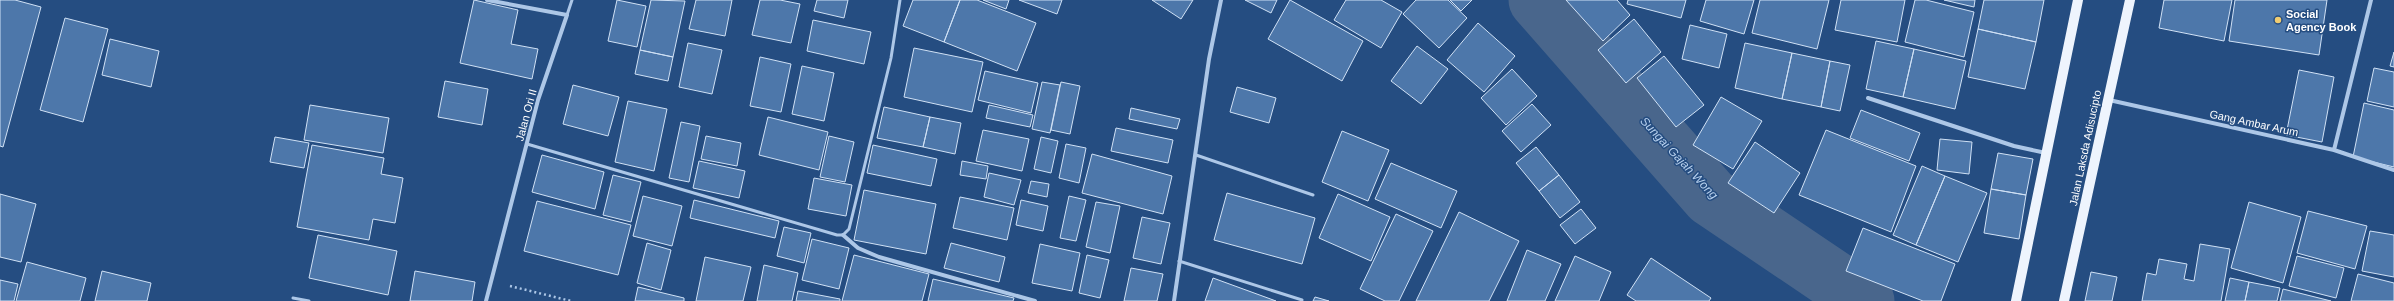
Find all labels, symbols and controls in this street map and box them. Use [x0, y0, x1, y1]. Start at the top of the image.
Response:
place label: Social Agency Book [2286, 8, 2357, 33]
marker: Social Agency Book [2273, 15, 2283, 25]
street label: Jalan Ori II [513, 88, 539, 142]
street label: Jalan Laksda Adisucipto [2067, 89, 2103, 207]
street label: Gang Ambar Arum [2208, 108, 2300, 138]
water label: Sungai Gajah Wong [1637, 114, 1721, 202]

